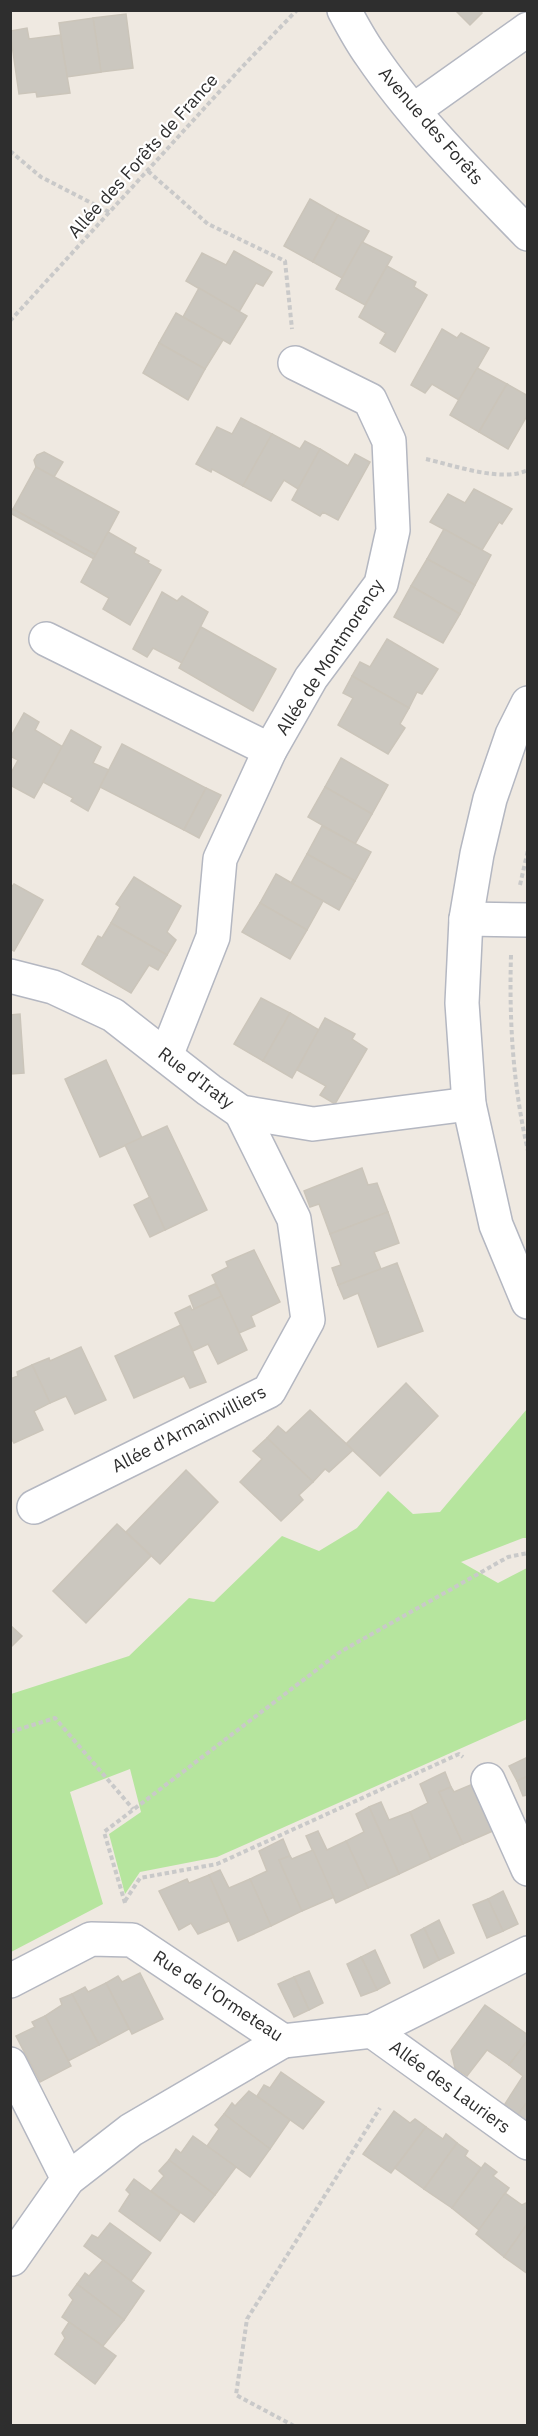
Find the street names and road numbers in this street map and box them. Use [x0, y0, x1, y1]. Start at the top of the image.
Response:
street label: Avenue des Forêts [374, 62, 489, 189]
street label: Allée des Forêts de France [63, 69, 223, 243]
street label: Allée de Montmorency [271, 574, 389, 739]
street label: Rue d'Iraty [154, 1042, 239, 1114]
street label: Allée d'Armainvilliers [108, 1380, 270, 1477]
street label: Rue de l'Ormeteau [149, 1945, 288, 2046]
street label: Allée des Lauriers [385, 2035, 515, 2138]

